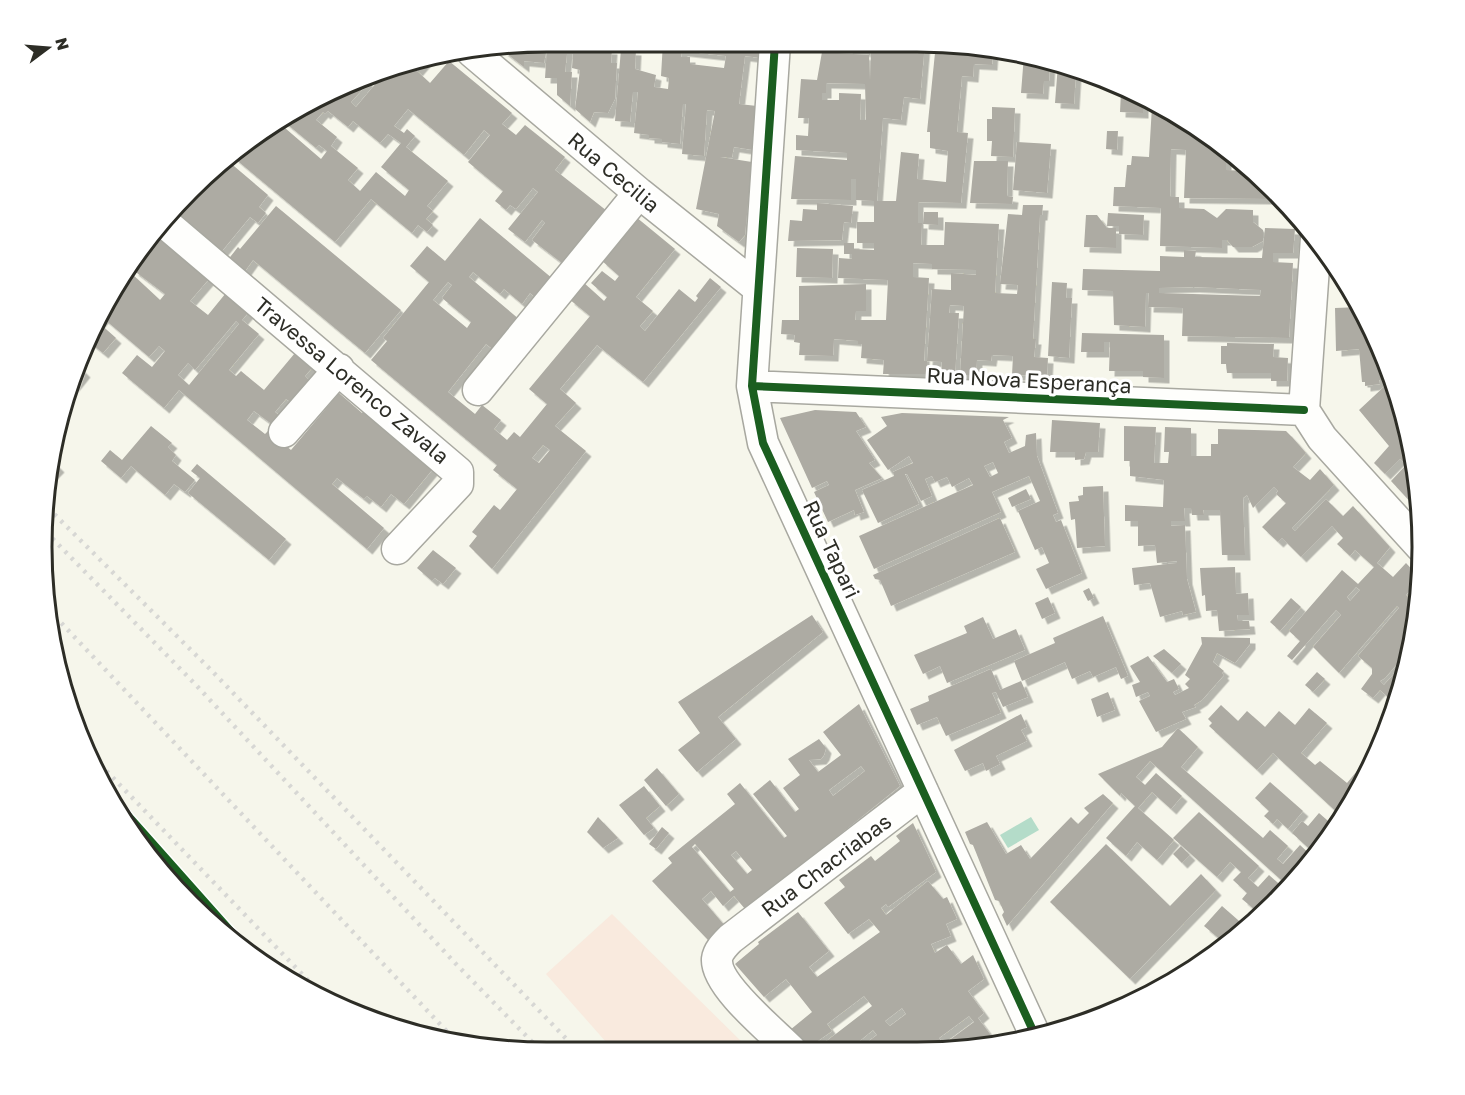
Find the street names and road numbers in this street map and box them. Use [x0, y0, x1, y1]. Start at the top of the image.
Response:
street label: Rua Cecilia [563, 126, 665, 218]
street label: Travessa Lorenco Zavala [249, 291, 455, 469]
street label: Rua Nova Esperança [926, 362, 1132, 398]
street label: Rua Tapari [798, 496, 866, 602]
street label: Rua Chacriabas [756, 808, 896, 922]

